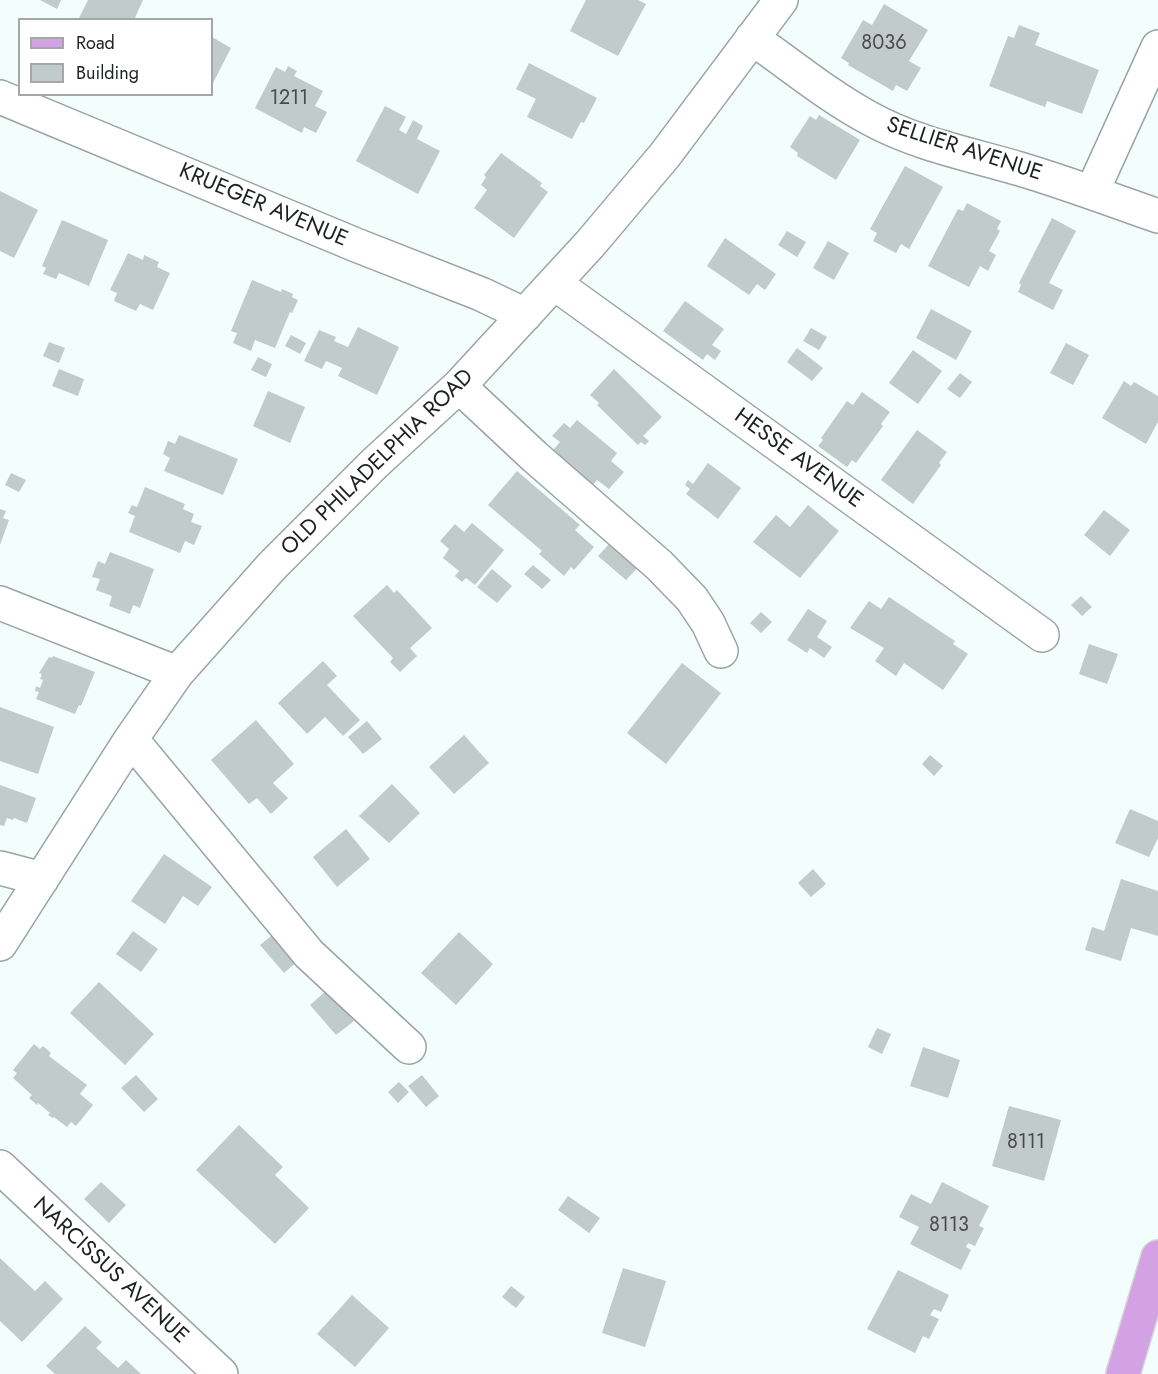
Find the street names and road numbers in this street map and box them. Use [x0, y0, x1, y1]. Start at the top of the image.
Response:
street label: SELLIER AVENUE [883, 112, 1045, 188]
street label: KRUEGER AVENUE [175, 159, 351, 253]
street label: OLD PHILADELPHIA ROAD [276, 364, 480, 562]
street label: HESSE AVENUE [729, 404, 867, 514]
street label: NARCISSUS AVENUE [27, 1192, 193, 1350]

